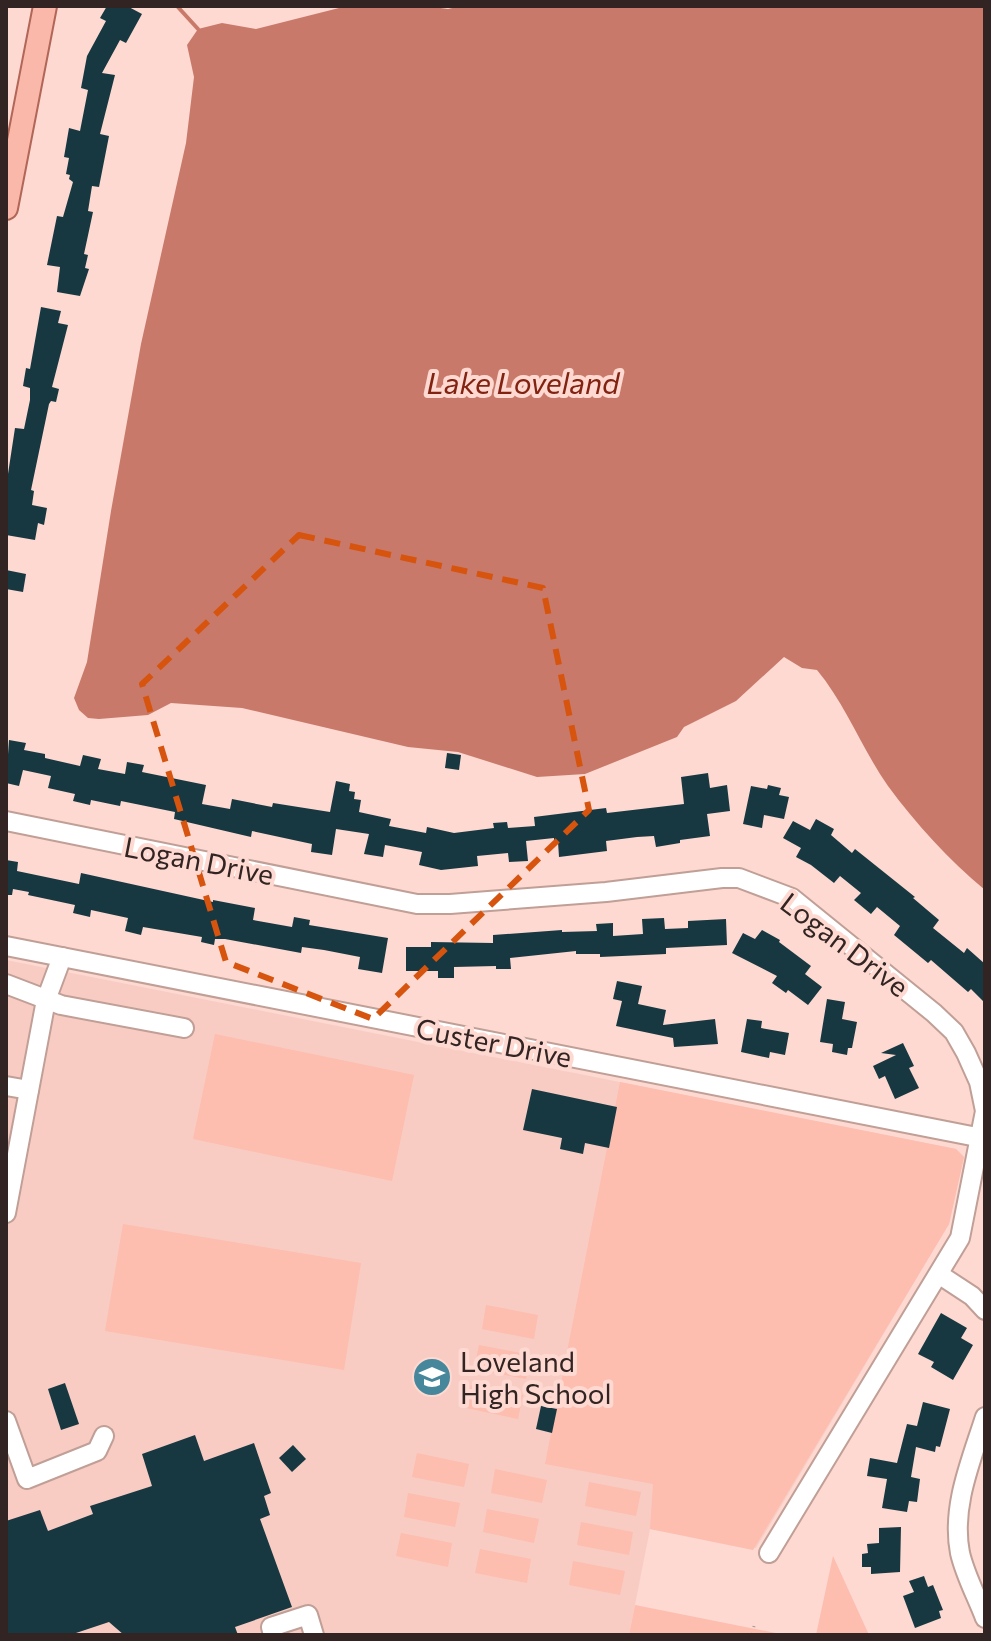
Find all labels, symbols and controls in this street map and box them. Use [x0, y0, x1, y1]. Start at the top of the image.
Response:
water label: Lake Loveland [427, 363, 621, 400]
street label: Logan Drive [121, 829, 277, 891]
street label: Logan Drive [774, 885, 916, 1003]
street label: Custer Drive [413, 1010, 575, 1074]
place label: Loveland High School [460, 1344, 612, 1410]
school or university icon: Loveland High School [411, 1356, 453, 1398]

